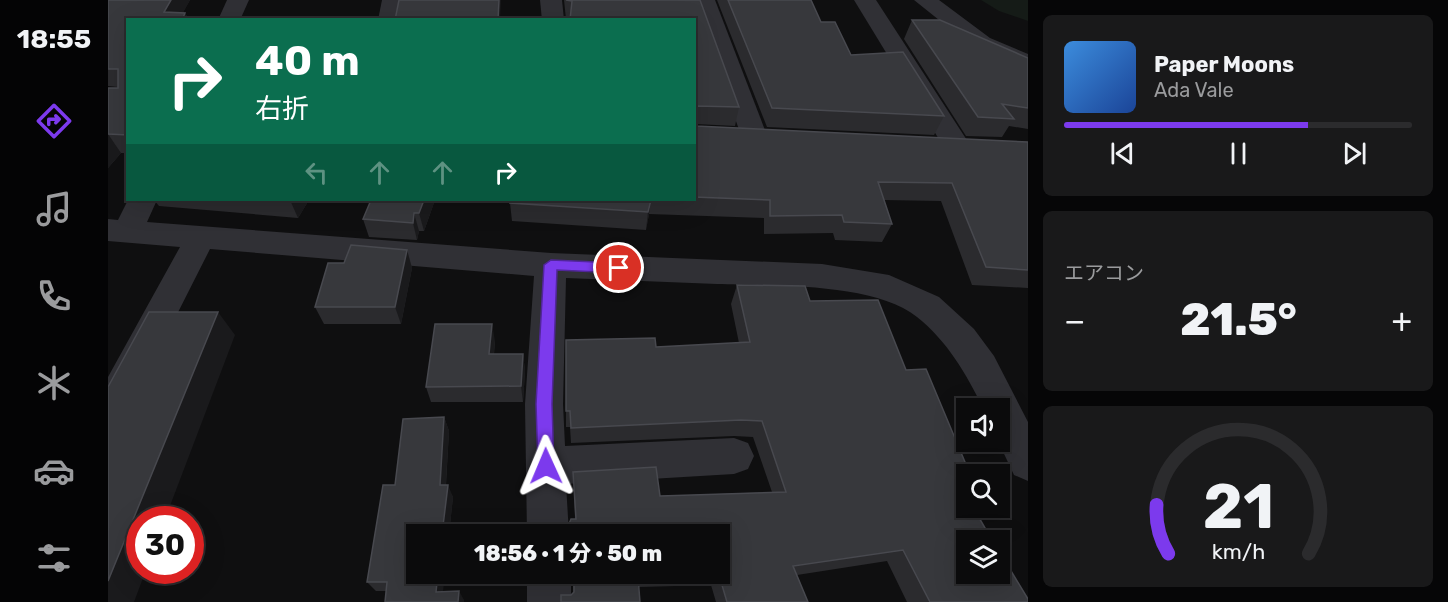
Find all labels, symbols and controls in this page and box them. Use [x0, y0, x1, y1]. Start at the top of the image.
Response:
text: 18:55 [17, 23, 91, 55]
text: 40 m [255, 36, 360, 86]
icon: right [156, 42, 234, 120]
text: Paper Moons [1154, 51, 1294, 78]
text: Ada Vale [1154, 78, 1234, 102]
text: 右折 [255, 93, 309, 125]
icon: directions [33, 100, 75, 142]
icon: previous [1106, 137, 1139, 170]
icon: pause [1222, 137, 1255, 170]
icon: next [1338, 137, 1371, 170]
icon: left [300, 156, 333, 189]
icon: ahead [363, 156, 396, 189]
icon: ahead [426, 156, 459, 189]
icon: right [489, 156, 522, 189]
icon: music [33, 188, 75, 230]
pin [593, 242, 644, 293]
icon: arrive [602, 251, 635, 284]
text: エアコン [1064, 261, 1144, 285]
icon: phone [33, 275, 75, 317]
text: 21.5° [1180, 293, 1297, 346]
text: − [1064, 301, 1085, 340]
text: + [1391, 301, 1412, 340]
icon: climate [33, 362, 75, 404]
map controls [956, 398, 1010, 584]
button: sound [956, 398, 1010, 452]
position arrow [514, 434, 578, 498]
icon: car [33, 450, 75, 492]
button: search [956, 464, 1010, 518]
text: 21 [1202, 470, 1274, 544]
speed limit sign: 30 [126, 506, 204, 584]
button: layers [956, 530, 1010, 584]
icon: filters [33, 537, 75, 579]
text: km/h [1211, 539, 1265, 564]
text: 18:56 · 1 分 · 50 m [474, 540, 662, 567]

